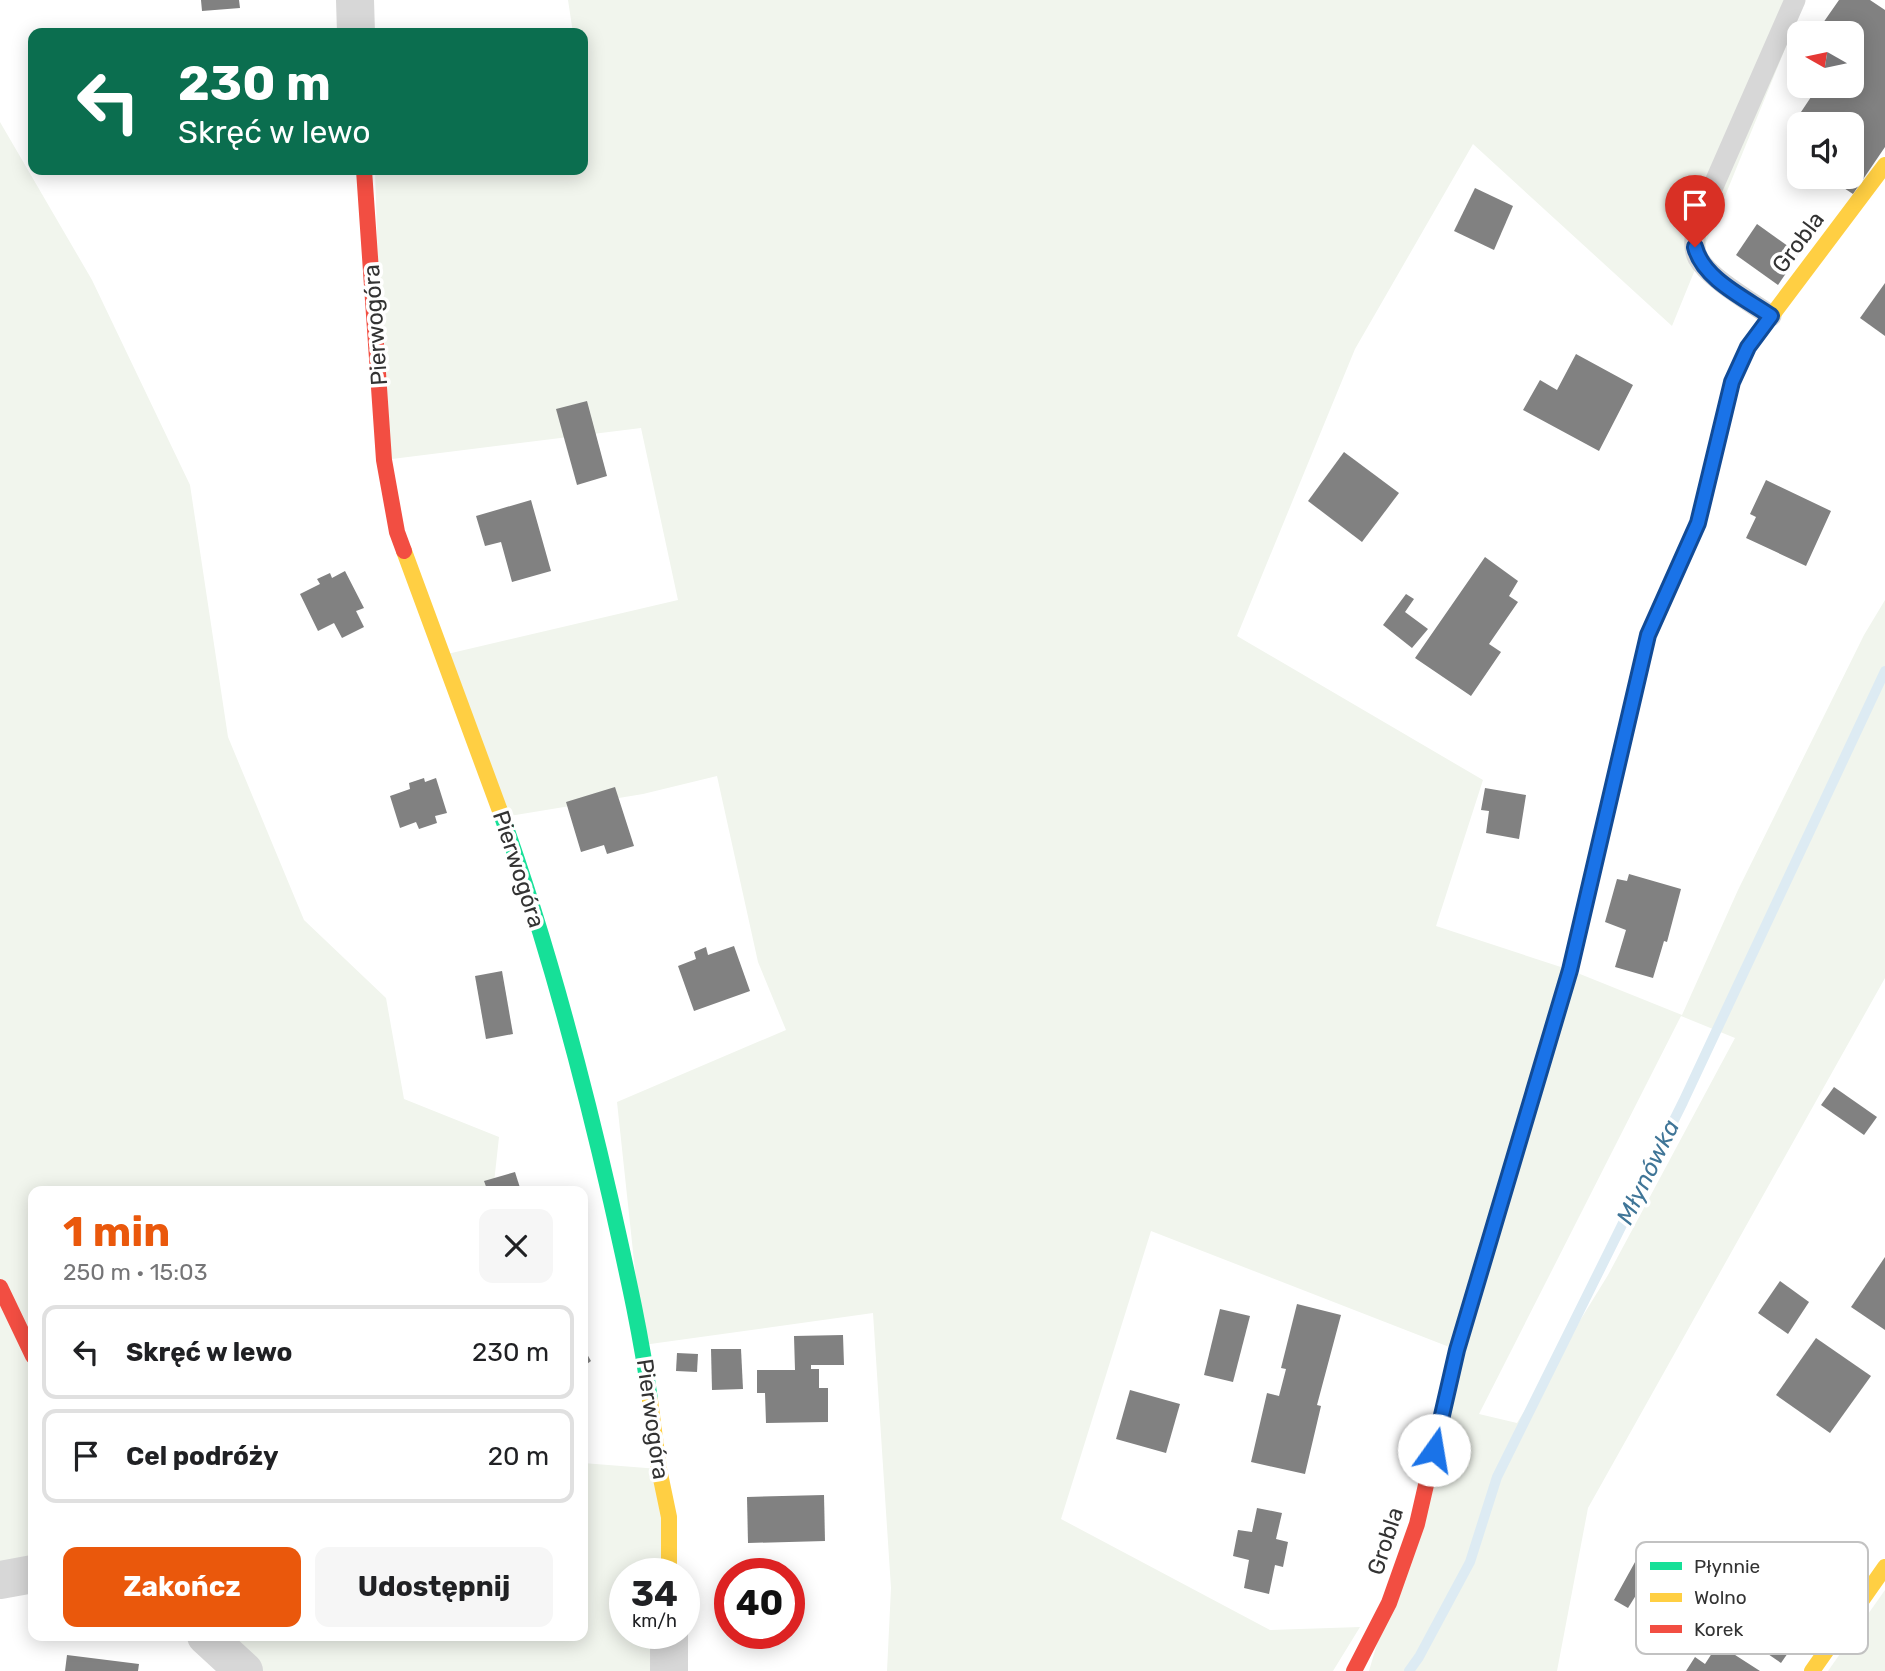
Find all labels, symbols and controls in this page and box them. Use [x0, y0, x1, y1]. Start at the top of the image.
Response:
north arrow [1787, 21, 1864, 98]
map controls [1787, 21, 1864, 189]
text: 230 m [178, 54, 331, 112]
icon: left [63, 56, 154, 147]
button: sound [1787, 112, 1864, 189]
text: Skręć w lewo [178, 113, 371, 151]
pin [1665, 175, 1725, 247]
icon: arrive [1676, 186, 1714, 224]
street label: Grobla [1766, 206, 1830, 278]
street label: Pierwogóra [357, 263, 393, 387]
street label: Pierwogóra [487, 807, 551, 931]
water label: Młynówka [1611, 1115, 1685, 1229]
text: 1 min [63, 1207, 170, 1257]
button: close [479, 1209, 553, 1283]
text: 250 m · 15:03 [63, 1258, 208, 1286]
icon: left [67, 1333, 105, 1371]
text: Skręć w lewo [126, 1337, 292, 1368]
text: 230 m [472, 1337, 549, 1368]
street label: Pierwogóra [631, 1357, 675, 1481]
position arrow [1397, 1413, 1471, 1487]
icon: arrive [67, 1437, 105, 1475]
text: Cel podróży [126, 1441, 279, 1472]
text: 20 m [488, 1441, 549, 1472]
street label: Grobla [1361, 1504, 1409, 1578]
legend [1636, 1542, 1868, 1654]
button: Zakończ [63, 1547, 301, 1627]
button: Udostępnij [315, 1547, 553, 1627]
text: Płynnie [1694, 1555, 1760, 1578]
speed limit sign: 40 [714, 1558, 805, 1649]
text: 34 [631, 1573, 678, 1615]
text: Wolno [1694, 1586, 1747, 1609]
text: km/h [632, 1610, 677, 1632]
text: Korek [1694, 1618, 1743, 1641]

